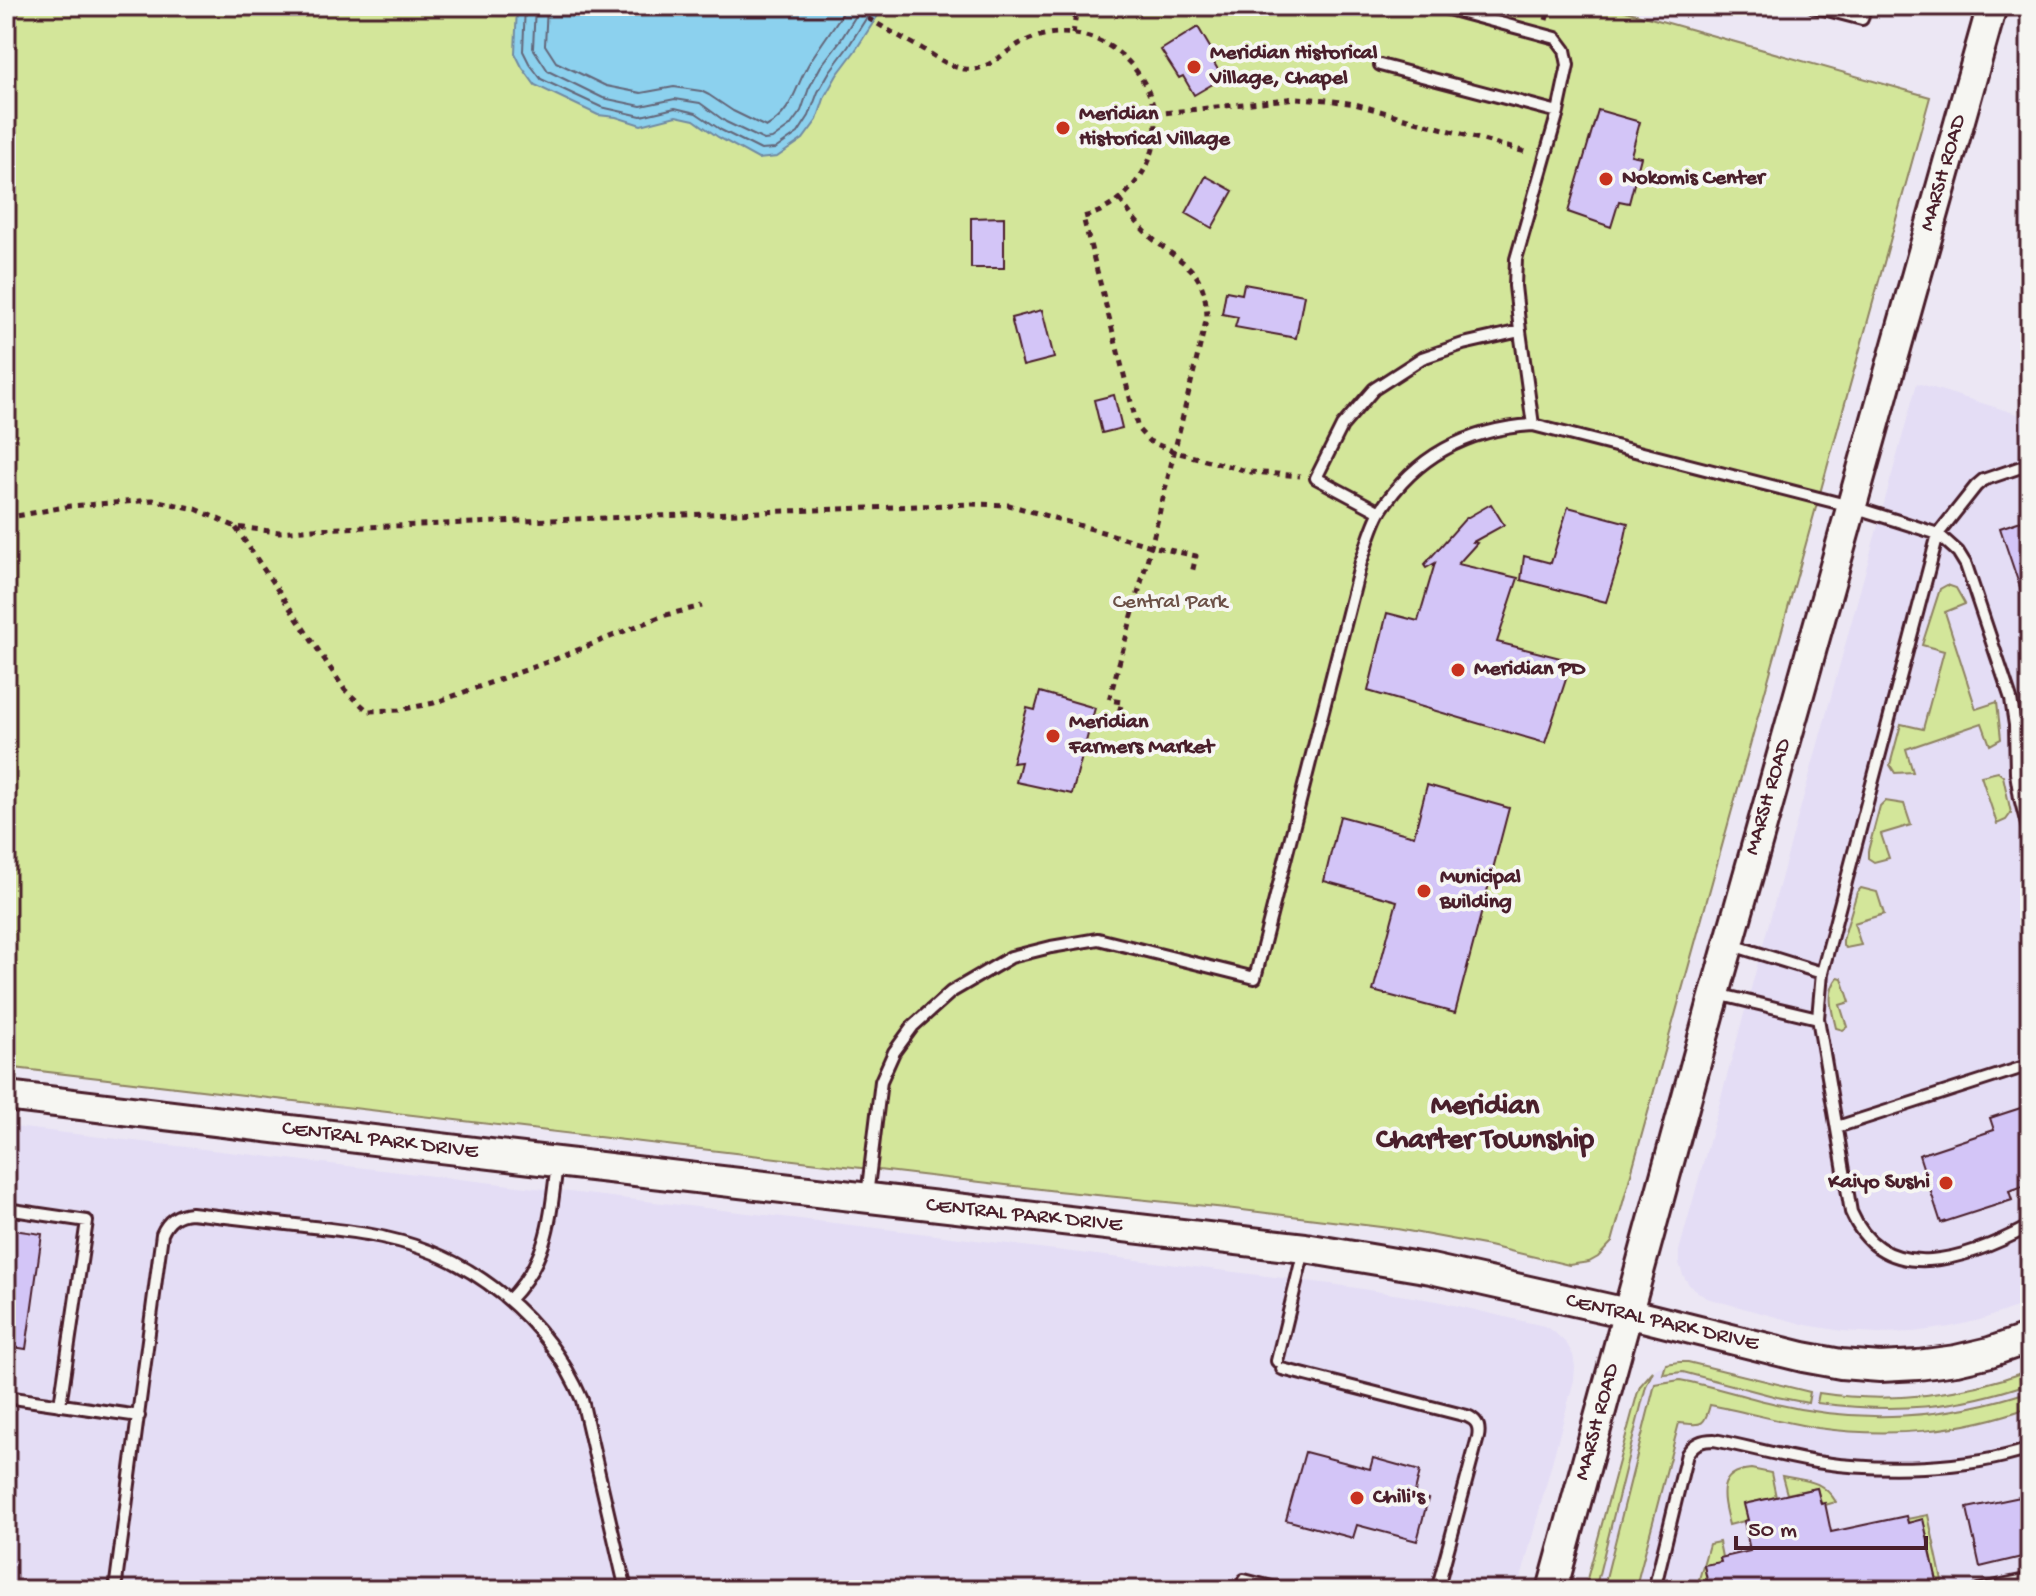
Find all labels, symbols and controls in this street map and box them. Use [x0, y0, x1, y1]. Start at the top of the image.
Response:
place label: Meridian Historical Village, Chapel [1209, 41, 1378, 92]
marker: Meridian Historical Village, Chapel [1185, 58, 1203, 76]
place label: Meridian Historical Village [1079, 102, 1231, 153]
street label: MARSH ROAD [1915, 111, 1973, 234]
marker: Meridian Historical Village [1054, 119, 1072, 137]
place label: Nokomis Center [1622, 166, 1767, 192]
marker: Nokomis Center [1597, 170, 1615, 188]
park label: Central Park [1113, 590, 1230, 616]
place label: Meridian PD [1474, 657, 1586, 683]
marker: Meridian PD [1449, 661, 1467, 679]
place label: Meridian Farmers Market [1068, 710, 1216, 761]
marker: Meridian Farmers Market [1044, 727, 1062, 745]
street label: MARSH ROAD [1740, 735, 1798, 858]
place label: Municipal Building [1439, 865, 1521, 916]
marker: Municipal Building [1415, 882, 1433, 900]
district label: Meridian Charter Township [1376, 1090, 1594, 1159]
street label: CENTRAL PARK DRIVE [281, 1116, 481, 1166]
place label: Kaiyo Sushi [1827, 1170, 1930, 1196]
marker: Kaiyo Sushi [1937, 1174, 1955, 1192]
street label: CENTRAL PARK DRIVE [925, 1193, 1125, 1239]
street label: CENTRAL PARK DRIVE [1563, 1288, 1762, 1358]
street label: MARSH ROAD [1570, 1360, 1626, 1483]
place label: Chili's [1372, 1485, 1427, 1511]
marker: Chili's [1348, 1489, 1366, 1507]
scale bar [1736, 1500, 1926, 1550]
text: 50 m [1748, 1517, 1797, 1546]

